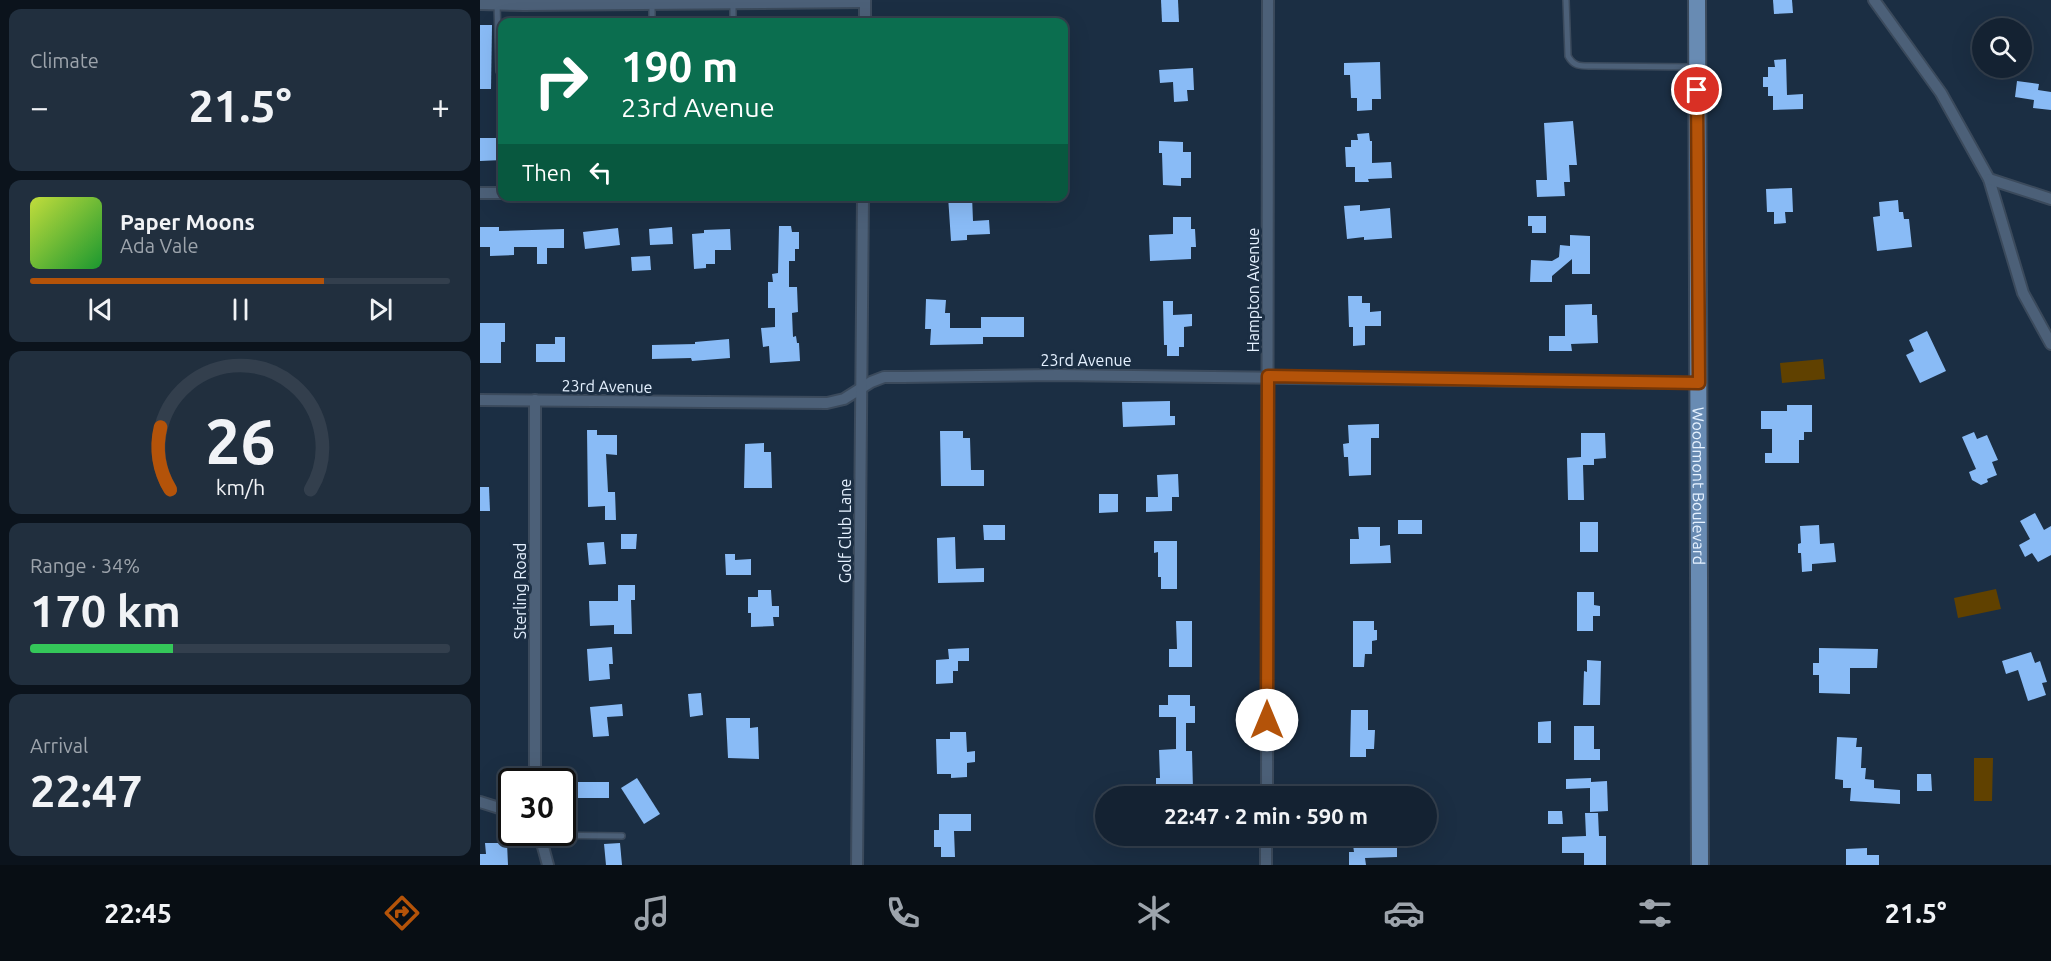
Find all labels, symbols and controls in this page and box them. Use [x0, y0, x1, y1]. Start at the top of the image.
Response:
map controls [1972, 18, 2032, 78]
button: search [1972, 18, 2032, 78]
icon: right [522, 42, 600, 120]
text: 190 m [621, 43, 738, 90]
text: Climate [30, 49, 99, 72]
pin [1671, 64, 1722, 115]
icon: arrive [1680, 73, 1713, 106]
text: 21.5° [188, 80, 292, 131]
text: − [30, 88, 49, 125]
text: + [431, 88, 450, 125]
text: 23rd Avenue [621, 92, 775, 122]
icon: left [584, 156, 617, 189]
text: Then [522, 160, 572, 185]
text: Paper Moons [120, 209, 255, 234]
street label: Hampton Avenue [1244, 228, 1262, 352]
text: Ada Vale [120, 234, 198, 257]
icon: previous [84, 293, 117, 326]
icon: pause [224, 293, 257, 326]
icon: next [364, 293, 397, 326]
street label: 23rd Avenue [1040, 351, 1132, 369]
street label: 23rd Avenue [561, 376, 653, 396]
text: 26 [205, 406, 275, 476]
street label: Woodmont Boulevard [1689, 407, 1708, 565]
text: km/h [215, 475, 265, 499]
street label: Golf Club Lane [836, 479, 854, 583]
street label: Sterling Road [511, 543, 529, 639]
text: Range · 34% [30, 554, 140, 577]
text: 170 km [30, 585, 181, 636]
position arrow [1235, 688, 1299, 752]
text: Arrival [30, 734, 88, 757]
text: 22:47 [30, 765, 143, 816]
speed limit sign: 30 [498, 768, 576, 846]
text: 22:47 · 2 min · 590 m [1164, 803, 1368, 828]
icon: directions [381, 892, 423, 934]
icon: music [631, 892, 673, 934]
icon: phone [882, 892, 924, 934]
icon: climate [1133, 892, 1175, 934]
icon: car [1383, 892, 1425, 934]
icon: filters [1634, 892, 1676, 934]
text: 22:45 [104, 898, 172, 928]
text: 21.5° [1885, 898, 1947, 928]

